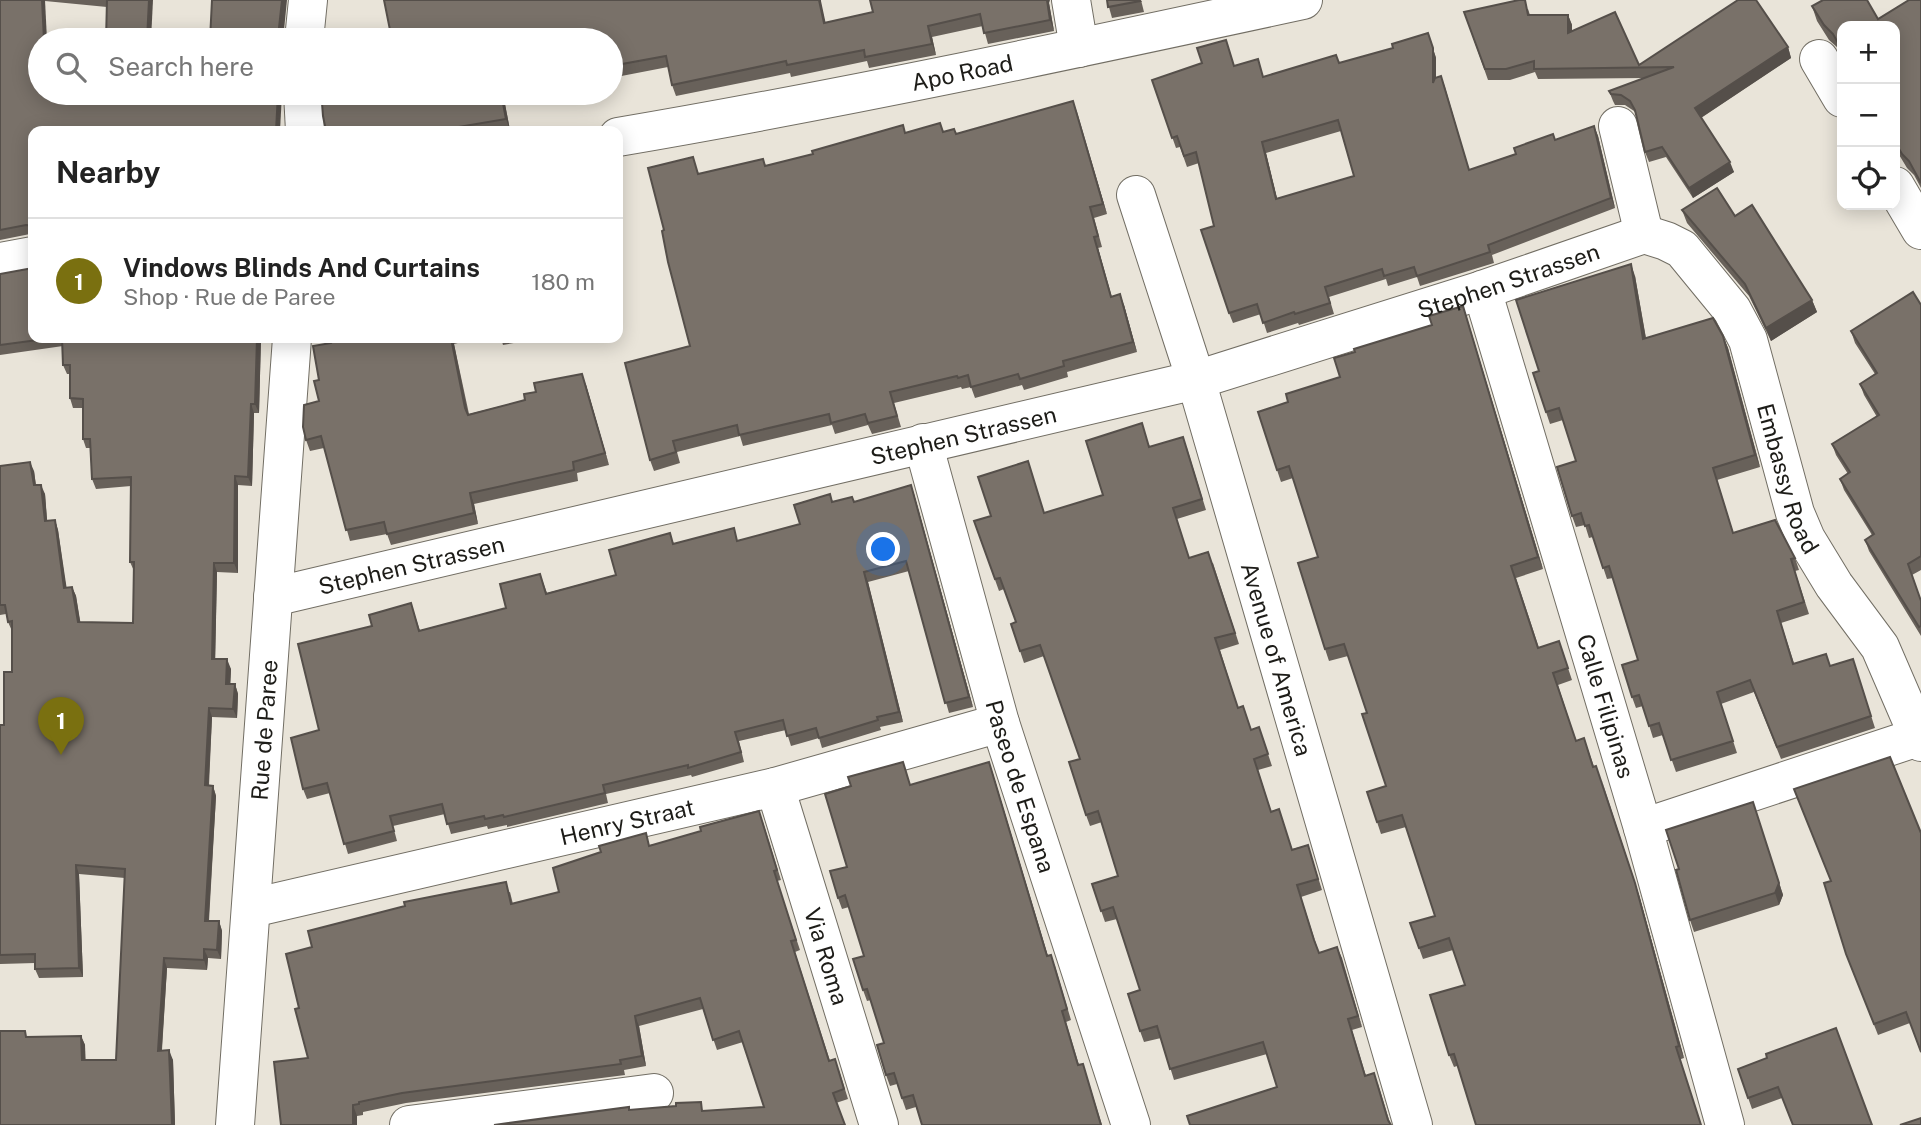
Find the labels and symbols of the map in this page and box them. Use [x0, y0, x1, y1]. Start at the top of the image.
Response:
street label: Apo Road [909, 49, 1015, 96]
street label: Stephen Strassen [1414, 237, 1603, 323]
street label: Stephen Strassen [868, 400, 1059, 470]
street label: Embassy Road [1752, 400, 1825, 558]
street label: Stephen Strassen [316, 530, 507, 599]
your location [866, 532, 900, 566]
street label: Avenue of America [1236, 559, 1318, 759]
street label: Calle Filipinas [1572, 630, 1641, 781]
street label: Rue de Paree [245, 659, 282, 801]
pin: 1 [38, 697, 84, 755]
street label: Paseo de Espana [981, 697, 1061, 876]
street label: Henry Straat [557, 793, 697, 850]
street label: Via Roma [799, 904, 855, 1008]

